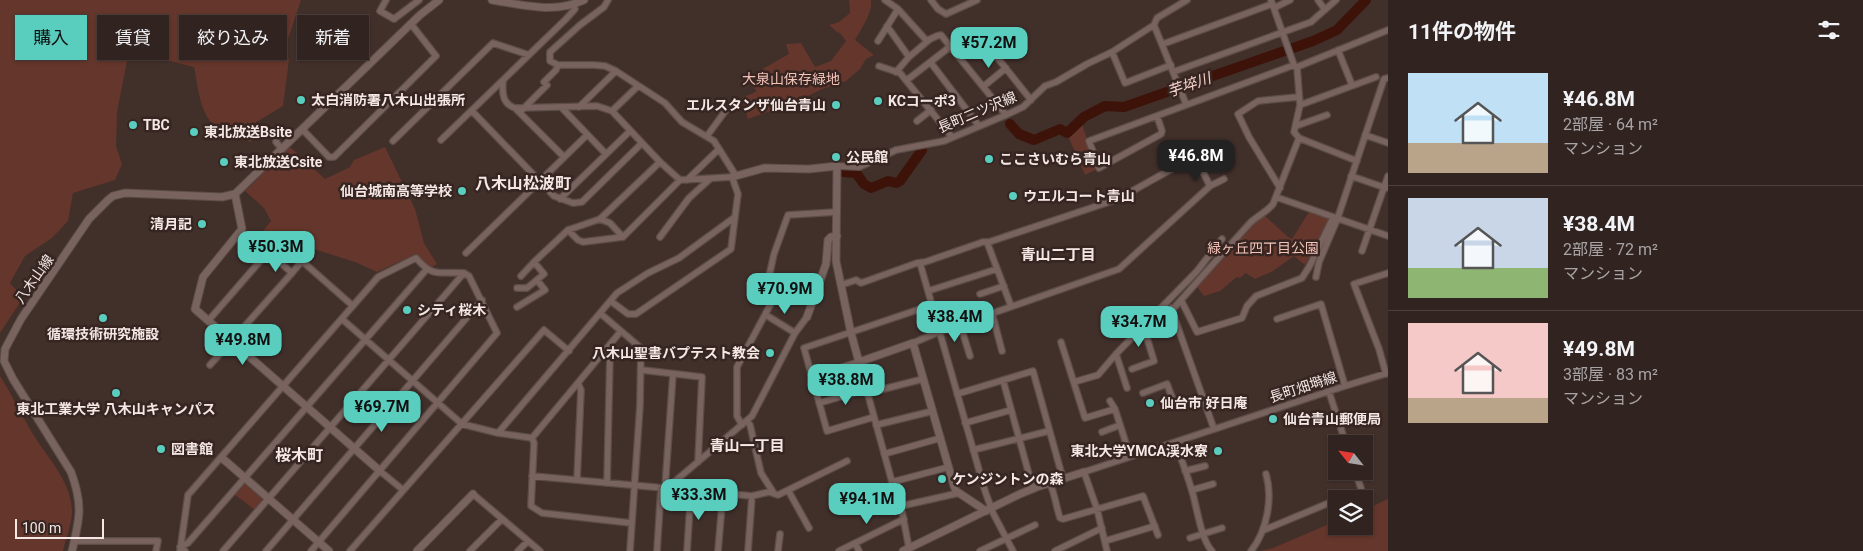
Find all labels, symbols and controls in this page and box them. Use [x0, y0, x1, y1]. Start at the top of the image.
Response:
chip: 購入 [15, 15, 87, 60]
chip: 賃貸 [97, 15, 169, 60]
chip: 絞り込み [179, 15, 287, 60]
chip: 新着 [297, 15, 369, 60]
icon: filters [1815, 16, 1843, 44]
text: 11件の物件 [1408, 20, 1516, 44]
pin: ¥57.2M [948, 27, 1030, 69]
text: ¥57.2M [962, 33, 1016, 52]
water label: 芋埣川 [1165, 69, 1215, 101]
park label: 大泉山保存緑地 [742, 71, 840, 87]
text: ¥46.8M [1563, 87, 1635, 111]
street label: 長町二ツ沢線 [935, 88, 1019, 136]
place label: 太白消防署八木山出張所 [311, 92, 465, 108]
place label: KCコーポ3 [888, 93, 956, 109]
icon: home [1448, 93, 1508, 153]
marker: 太白消防署八木山出張所 [295, 94, 307, 106]
marker: KCコーポ3 [872, 95, 884, 107]
place label: エルスタンザ仙台青山 [686, 97, 826, 113]
marker: エルスタンザ仙台青山 [830, 99, 842, 111]
text: 2部屋 · 64 m² [1563, 115, 1658, 134]
place label: TBC [143, 117, 170, 133]
marker: TBC [127, 119, 139, 131]
place label: 東北放送Bsite [204, 124, 293, 140]
marker: 東北放送Bsite [188, 126, 200, 138]
text: マンション [1563, 139, 1643, 158]
pin: ¥46.8M [1155, 140, 1237, 182]
text: ¥46.8M [1169, 146, 1223, 165]
place label: 公民館 [846, 149, 888, 165]
marker: 公民館 [830, 151, 842, 163]
place label: ここさいむら青山 [999, 151, 1111, 167]
marker: ここさいむら青山 [983, 153, 995, 165]
place label: 東北放送Csite [234, 154, 323, 170]
marker: 東北放送Csite [218, 156, 230, 168]
district label: 八木山松波町 [475, 174, 571, 193]
place label: 仙台城南高等学校 [340, 183, 452, 199]
marker: 仙台城南高等学校 [456, 185, 468, 197]
place label: ウエルコート青山 [1023, 188, 1135, 204]
marker: ウエルコート青山 [1007, 190, 1019, 202]
text: ¥38.4M [1563, 212, 1635, 236]
place label: 清月記 [150, 216, 192, 232]
marker: 清月記 [196, 218, 208, 230]
icon: home [1448, 218, 1508, 278]
pin: ¥50.3M [235, 230, 317, 273]
text: ¥50.3M [249, 237, 303, 256]
park label: 緑ヶ丘四丁目公園 [1207, 240, 1319, 256]
text: 2部屋 · 72 m² [1563, 240, 1658, 259]
district label: 青山二丁目 [1020, 246, 1096, 264]
street label: 八木山線 [11, 251, 57, 307]
text: マンション [1563, 264, 1643, 283]
pin: ¥70.9M [744, 272, 826, 315]
text: ¥70.9M [758, 279, 812, 298]
pin: ¥38.4M [914, 300, 996, 343]
place label: シティ桜木 [417, 302, 486, 318]
marker: シティ桜木 [401, 304, 413, 316]
pin: ¥34.7M [1098, 306, 1180, 348]
text: ¥38.4M [928, 307, 982, 326]
marker: 循環技術研究施設 [97, 312, 109, 324]
text: ¥34.7M [1112, 312, 1166, 331]
pin: ¥49.8M [202, 324, 284, 366]
place label: 循環技術研究施設 [47, 326, 159, 342]
text: ¥49.8M [216, 330, 270, 349]
text: ¥49.8M [1563, 337, 1635, 361]
icon: home [1448, 343, 1508, 403]
place label: 八木山聖書バプテスト教会 [592, 345, 760, 361]
marker: 八木山聖書バプテスト教会 [764, 347, 776, 359]
pin: ¥38.8M [805, 364, 887, 406]
text: 3部屋 · 83 m² [1563, 365, 1658, 384]
street label: 長町畑塒線 [1267, 369, 1339, 405]
text: ¥38.8M [819, 370, 873, 389]
marker: 東北工業大学 八木山キャンパス [110, 387, 122, 399]
text: マンション [1563, 389, 1643, 408]
pin: ¥69.7M [341, 390, 423, 433]
place label: 仙台市 好日庵 [1160, 395, 1247, 411]
text: ¥69.7M [355, 397, 409, 416]
marker: 仙台市 好日庵 [1144, 397, 1156, 409]
place label: 東北工業大学 八木山キャンパス [16, 401, 216, 417]
place label: 仙台青山郵便局 [1283, 411, 1381, 427]
marker: 仙台青山郵便局 [1267, 413, 1279, 425]
north arrow [1328, 435, 1372, 480]
map controls [1328, 435, 1373, 535]
district label: 青山一丁目 [709, 437, 785, 455]
place label: 図書館 [171, 441, 213, 457]
marker: 図書館 [155, 443, 167, 455]
place label: 東北大学YMCA渓水寮 [1071, 443, 1208, 459]
marker: 東北大学YMCA渓水寮 [1212, 445, 1224, 457]
district label: 桜木町 [275, 446, 323, 465]
place label: ケンジントンの森 [952, 471, 1064, 487]
marker: ケンジントンの森 [936, 473, 948, 485]
pin: ¥33.3M [658, 478, 740, 521]
pin: ¥94.1M [826, 482, 908, 525]
text: ¥33.3M [672, 485, 726, 504]
text: ¥94.1M [840, 489, 894, 508]
button: layers [1328, 490, 1373, 535]
scale bar [15, 516, 104, 539]
text: 100 m [22, 520, 61, 536]

